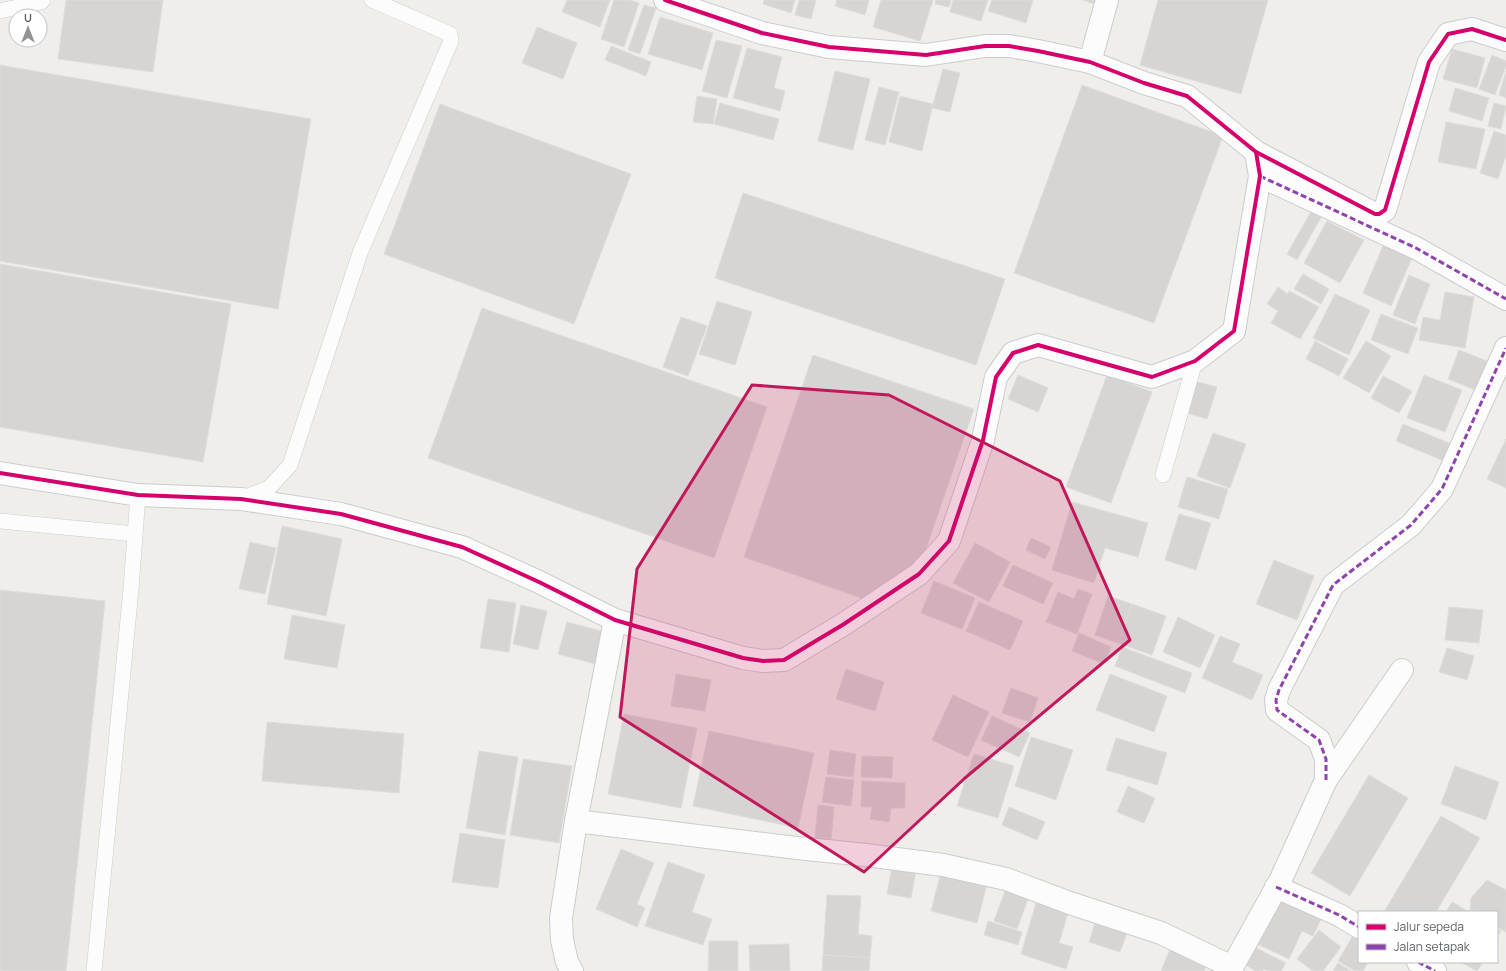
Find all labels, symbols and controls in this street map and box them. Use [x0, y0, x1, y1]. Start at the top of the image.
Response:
north arrow [8, 8, 48, 48]
text: U [24, 10, 32, 25]
legend [1358, 911, 1498, 963]
text: Jalur sepeda [1394, 918, 1464, 935]
text: Jalan setapak [1394, 938, 1471, 955]

